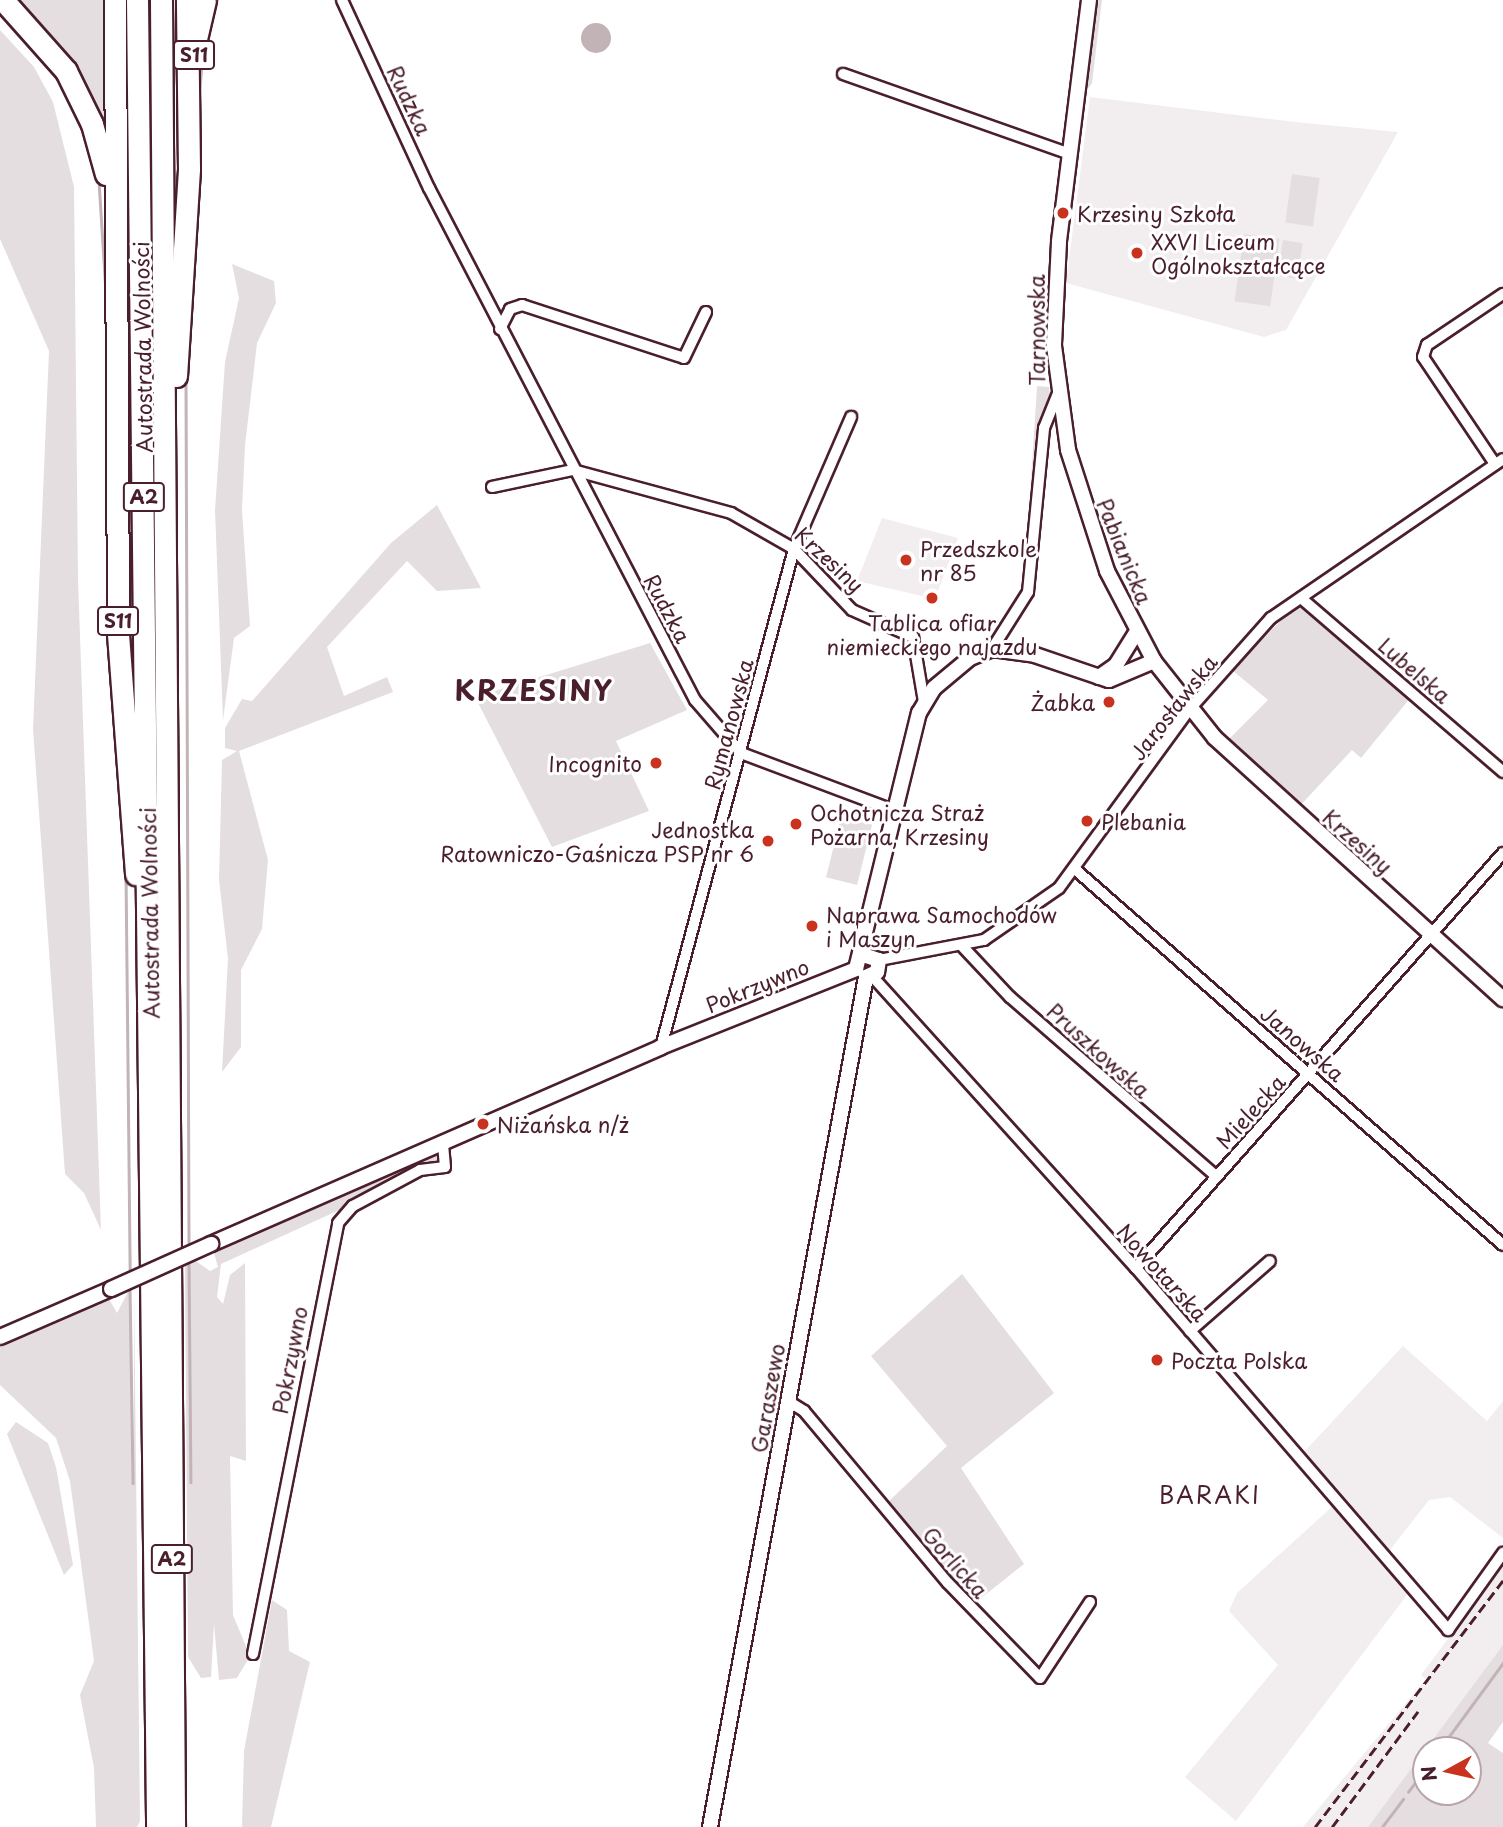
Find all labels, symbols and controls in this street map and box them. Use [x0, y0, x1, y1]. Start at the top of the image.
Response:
road number: S11 [173, 40, 215, 70]
street label: Rudzka [383, 61, 437, 139]
place label: Krzesiny Szkoła [1077, 200, 1235, 226]
marker: Krzesiny Szkoła [1055, 205, 1071, 221]
place label: XXVI Liceum Ogólnokształcące [1151, 228, 1326, 278]
street label: Autostrada Wolności [128, 241, 156, 453]
marker: XXVI Liceum Ogólnokształcące [1129, 245, 1145, 261]
street label: Tarnowska [1023, 274, 1049, 386]
road number: A2 [121, 482, 167, 512]
street label: Pabianicka [1092, 494, 1158, 608]
street label: Krzesiny [791, 521, 869, 597]
place label: Przedszkole nr 85 [920, 535, 1037, 585]
marker: Przedszkole nr 85 [898, 552, 914, 568]
street label: Rudzka [639, 569, 697, 647]
marker: Tablica ofiar niemieckiego najazdu [924, 590, 940, 606]
road number: S11 [97, 606, 139, 636]
place label: Tablica ofiar niemieckiego najazdu [825, 609, 1039, 659]
street label: Lubelska [1374, 632, 1456, 708]
street label: Jarosławska [1124, 649, 1222, 765]
street label: Rymanowska [698, 656, 758, 792]
district label: KRZESINY [456, 673, 612, 707]
place label: Żabka [1031, 689, 1095, 715]
marker: Żabka [1101, 694, 1117, 710]
place label: Incognito [549, 750, 642, 776]
marker: Incognito [648, 755, 664, 771]
place label: Ochotnicza Straż Pożarna, Krzesiny [810, 799, 989, 849]
street label: Krzesiny [1318, 803, 1398, 879]
street label: Autostrada Wolności [135, 807, 163, 1019]
place label: Plebania [1101, 808, 1186, 834]
marker: Plebania [1079, 813, 1095, 829]
place label: Jednostka Ratowniczo-Gaśnicza PSP nr 6 [440, 816, 754, 866]
marker: Ochotnicza Straż Pożarna, Krzesiny [788, 816, 804, 832]
marker: Jednostka Ratowniczo-Gaśnicza PSP nr 6 [760, 833, 776, 849]
place label: Naprawa Samochodów i Maszyn [826, 901, 1056, 951]
marker: Naprawa Samochodów i Maszyn [804, 918, 820, 934]
street label: Pokrzywno [702, 953, 812, 1017]
street label: Pruszkowska [1043, 997, 1155, 1103]
street label: Janowska [1256, 1000, 1350, 1086]
street label: Mielecka [1210, 1069, 1290, 1153]
place label: Niżańska n/ż [497, 1111, 629, 1137]
marker: Niżańska n/ż [475, 1116, 491, 1132]
street label: Nowotarska [1113, 1218, 1213, 1326]
street label: Pokrzywno [266, 1304, 312, 1416]
street label: Garaszewo [745, 1341, 789, 1455]
place label: Poczta Polska [1171, 1347, 1308, 1373]
marker: Poczta Polska [1149, 1352, 1165, 1368]
district label: BARAKI [1159, 1481, 1261, 1509]
street label: Gorlicka [918, 1521, 994, 1603]
road number: A2 [149, 1544, 195, 1574]
north arrow [1412, 1736, 1482, 1806]
text: N [1413, 1764, 1443, 1783]

